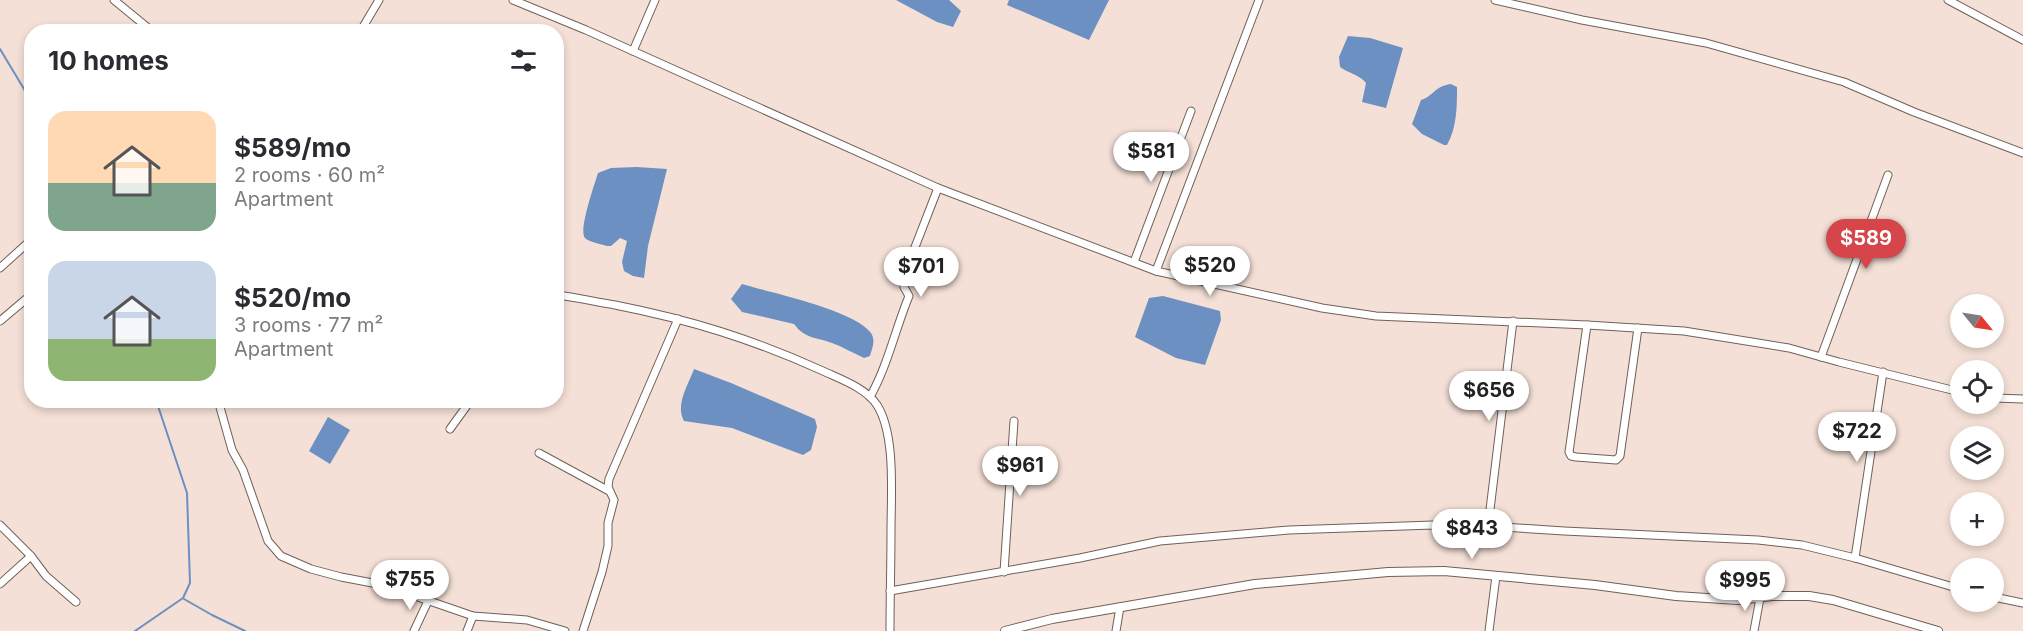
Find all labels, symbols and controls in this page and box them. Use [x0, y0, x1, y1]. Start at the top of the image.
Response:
icon: filters [507, 44, 540, 77]
text: 10 homes [48, 45, 169, 76]
text: $589/mo [234, 132, 351, 163]
pin: $581 [1115, 132, 1187, 183]
icon: home [96, 135, 168, 207]
text: $581 [1127, 139, 1175, 163]
text: 2 rooms · 60 m² [234, 163, 385, 187]
text: Apartment [234, 187, 333, 211]
pin: $589 [1830, 219, 1902, 270]
text: $589 [1840, 226, 1892, 250]
pin: $520 [1174, 246, 1246, 297]
pin: $701 [885, 247, 957, 298]
text: $520 [1184, 253, 1236, 277]
text: $701 [898, 254, 944, 278]
text: $520/mo [234, 282, 351, 313]
icon: home [96, 285, 168, 357]
north arrow [1950, 294, 2004, 348]
map controls [1950, 294, 2004, 612]
text: 3 rooms · 77 m² [234, 313, 383, 337]
text: Apartment [234, 337, 333, 361]
button: locate [1950, 360, 2004, 414]
pin: $656 [1453, 371, 1525, 422]
text: $656 [1463, 378, 1515, 402]
pin: $722 [1821, 412, 1893, 463]
text: $722 [1832, 419, 1882, 443]
button: layers [1950, 426, 2004, 480]
pin: $961 [984, 446, 1056, 497]
text: $961 [996, 453, 1044, 477]
button: + [1950, 492, 2004, 546]
pin: $843 [1436, 509, 1508, 560]
text: $843 [1446, 516, 1498, 540]
button: − [1950, 558, 2004, 612]
pin: $755 [374, 560, 446, 611]
pin: $995 [1709, 561, 1781, 612]
text: $755 [385, 567, 435, 591]
text: $995 [1719, 568, 1771, 592]

